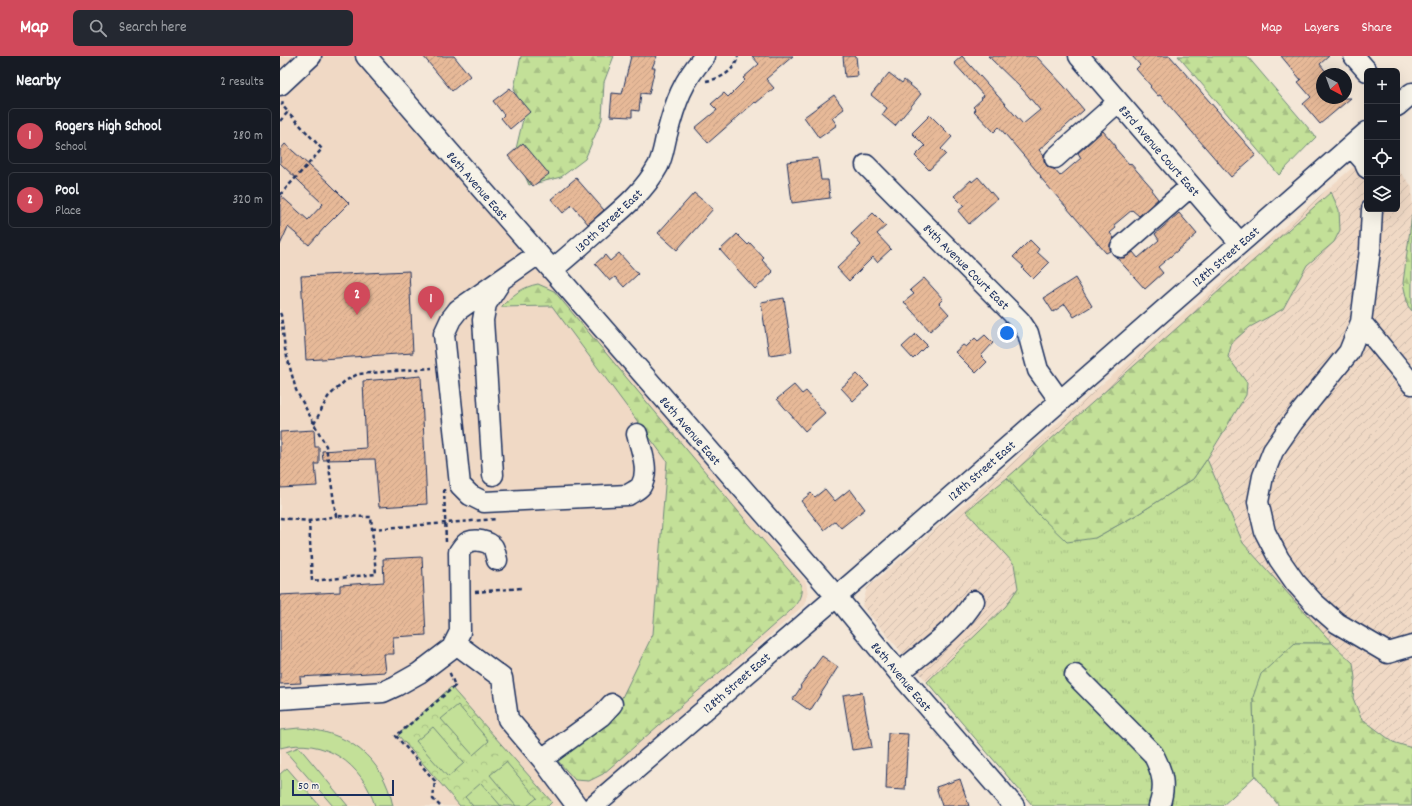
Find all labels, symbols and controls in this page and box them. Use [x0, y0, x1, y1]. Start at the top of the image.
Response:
search box [73, 10, 353, 46]
text: Map [20, 15, 49, 42]
icon: search [87, 17, 109, 39]
text: Search here [119, 17, 187, 39]
text: Map [1261, 18, 1282, 38]
text: Layers [1304, 18, 1339, 38]
text: Share [1361, 18, 1392, 38]
north arrow [1316, 68, 1352, 104]
map controls [1364, 68, 1400, 212]
button: + [1364, 68, 1400, 104]
text: Nearby [16, 70, 60, 94]
text: 2 results [220, 73, 264, 92]
street label: 83rd Avenue Court East [1113, 102, 1203, 202]
button: − [1364, 104, 1400, 140]
text: Rogers High School [55, 116, 161, 138]
text: 1 [29, 127, 31, 146]
text: 280 m [233, 127, 263, 146]
text: School [55, 138, 87, 157]
button: locate [1364, 140, 1400, 176]
street label: 86th Avenue East [441, 148, 512, 226]
button: layers [1364, 176, 1400, 212]
text: Pool [55, 180, 79, 202]
street label: 130th Street East [572, 185, 648, 258]
text: 2 [27, 191, 33, 210]
text: 320 m [233, 191, 263, 210]
text: Place [55, 202, 81, 221]
street label: 84th Avenue Court East [918, 220, 1013, 315]
street label: 128th Street East [1189, 223, 1265, 293]
pin: 2 [344, 282, 370, 315]
pin: 1 [418, 286, 444, 319]
your location [997, 323, 1017, 343]
street label: 86th Avenue East [654, 393, 725, 471]
street label: 128th Street East [945, 437, 1021, 507]
street label: 86th Avenue East [865, 639, 935, 717]
street label: 128th Street East [700, 649, 776, 719]
scale bar [292, 778, 394, 797]
text: 50 m [298, 779, 319, 795]

